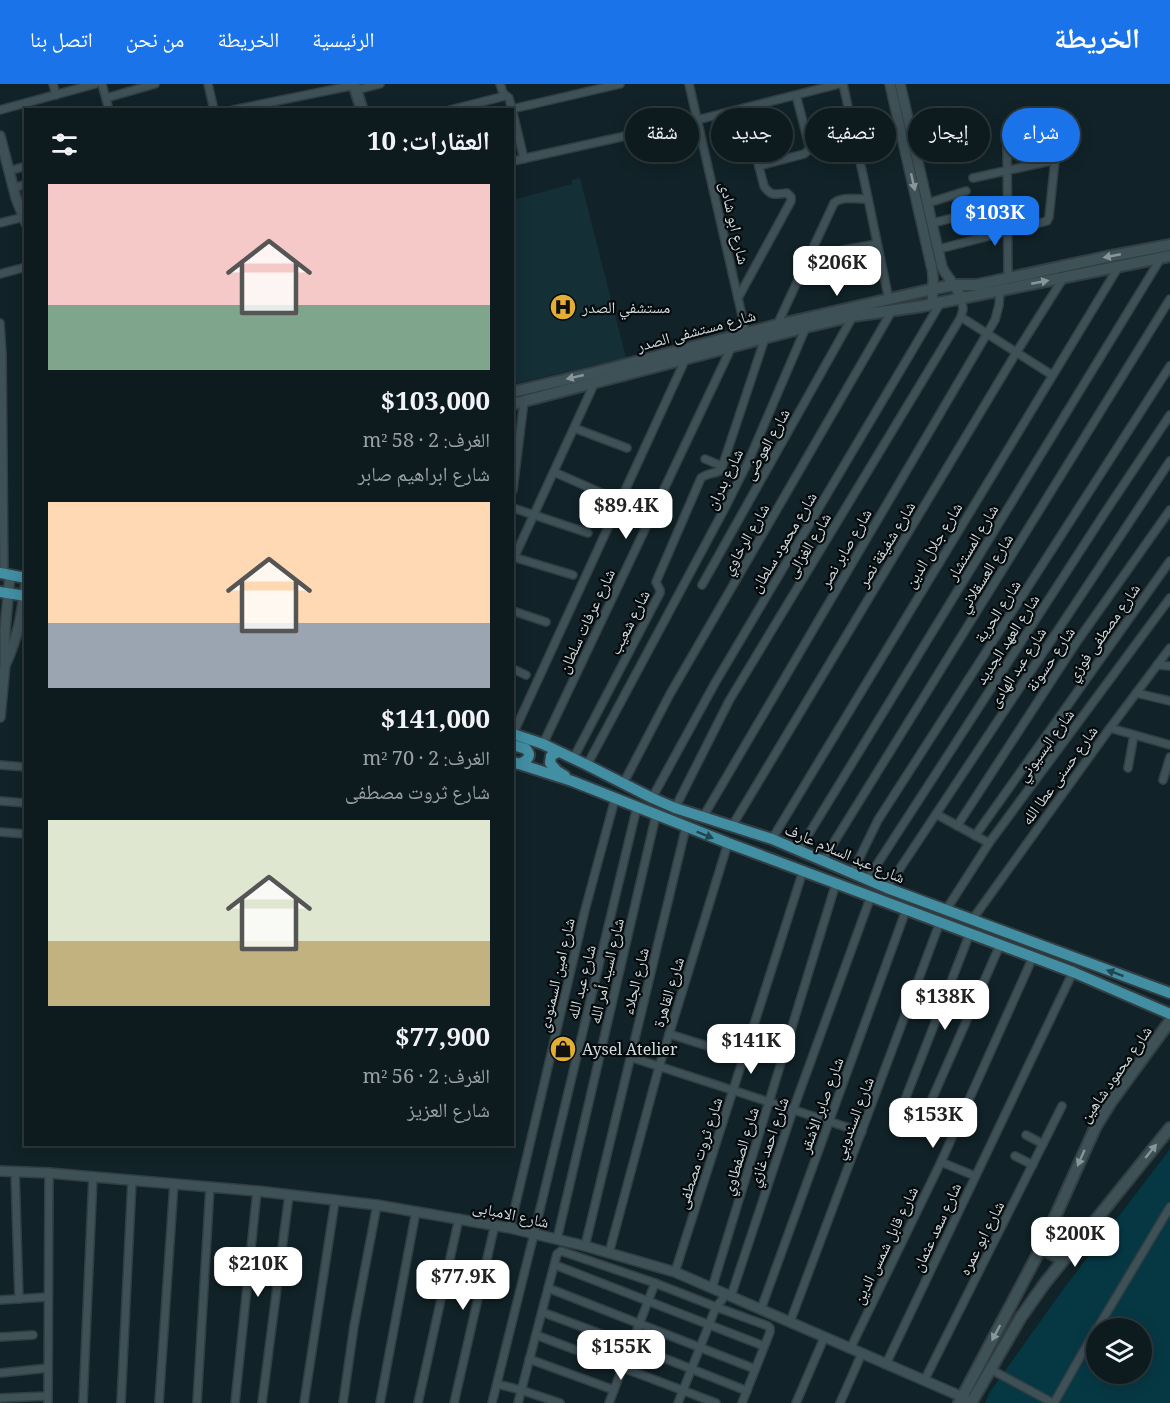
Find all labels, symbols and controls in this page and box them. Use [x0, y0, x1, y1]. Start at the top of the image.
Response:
text: الخريطة [1054, 18, 1140, 66]
text: اتصل بنا [30, 25, 93, 60]
text: من نحن [126, 25, 184, 60]
text: الخريطة [217, 25, 279, 60]
text: الرئيسية [312, 25, 374, 60]
chip: شقة [625, 108, 699, 162]
chip: جديد [711, 108, 793, 162]
chip: تصفية [805, 108, 896, 162]
chip: إيجار [908, 108, 990, 162]
chip: شراء [1002, 108, 1080, 162]
text: العقارات: 10 [367, 122, 490, 166]
icon: filters [48, 128, 81, 161]
one-way arrow [909, 173, 918, 192]
street label: شارع ابو شادى [710, 179, 755, 268]
pin: $103K [953, 196, 1037, 247]
text: $103K [965, 198, 1025, 232]
icon: home [215, 223, 323, 331]
pin: $206K [795, 246, 879, 297]
text: $206K [807, 248, 867, 282]
one-way arrow [1103, 252, 1122, 261]
one-way arrow [1031, 277, 1050, 286]
hospital icon: مستشفي الصدر [548, 292, 578, 322]
place label: مستشفي الصدر [581, 296, 670, 323]
street label: شارع مستشفى الصدر [633, 304, 759, 362]
one-way arrow [566, 373, 584, 383]
text: $103,000 [380, 382, 490, 426]
street label: شارع العوضى [737, 404, 799, 486]
text: الغرف: 2 · 58 m² [362, 426, 490, 460]
street label: شارع بدران [700, 445, 753, 515]
text: شارع ابراهيم صابر [358, 460, 490, 494]
street label: شارع محمود سلطان [744, 487, 826, 599]
pin: $89.4K [577, 489, 675, 540]
text: $89.4K [593, 491, 659, 525]
street label: شارع شفيقة نصر [851, 497, 925, 595]
street label: شارع جلال الدين [899, 498, 972, 595]
street label: شارع الرخاوي [716, 499, 779, 581]
street label: شارع المستشار [940, 500, 1008, 588]
street label: شارع صابر نصر [813, 504, 881, 595]
street label: شارع الغزالى [780, 508, 840, 584]
street label: شارع العسقلاني [952, 529, 1022, 620]
icon: home [215, 541, 323, 649]
street label: شارع عرفات سلطان [552, 565, 624, 679]
street label: شارع الحرية [968, 575, 1030, 649]
street label: شارع مصطفى فوزي [1061, 579, 1149, 688]
street label: شارع شعيب [603, 586, 659, 660]
street label: شارع العهد الجديد [970, 590, 1049, 691]
street label: شارع حسونة [1020, 622, 1084, 699]
street label: شارع عبد الهادى [983, 623, 1055, 714]
text: $141,000 [380, 700, 490, 744]
street label: شارع البسيوني [1011, 704, 1083, 789]
street label: شارع حسنى عطا الله [1015, 721, 1107, 832]
text: الغرف: 2 · 70 m² [362, 744, 490, 778]
text: شارع ثروت مصطفى [345, 778, 490, 812]
street label: شارع عبد السلام عارف [780, 818, 908, 893]
one-way arrow [696, 830, 714, 840]
icon: home [215, 859, 323, 967]
street label: شارع امين السمنودى [532, 916, 585, 1036]
street label: شارع السيد أمر الله [583, 916, 634, 1027]
street label: شارع عبد الله [561, 942, 606, 1023]
street label: شارع الجلاء [616, 945, 659, 1018]
street label: شارع القاهرة [647, 954, 694, 1031]
one-way arrow [1106, 967, 1124, 977]
pin: $138K [903, 980, 987, 1031]
text: $138K [915, 982, 975, 1016]
text: $77,900 [395, 1018, 490, 1062]
street label: شارع محمود شاهين [1073, 1021, 1161, 1130]
pin: $141K [709, 1024, 793, 1075]
text: $141K [721, 1026, 781, 1060]
shop icon: Aysel Atelier [548, 1034, 578, 1064]
place label: Aysel Atelier [582, 1038, 678, 1065]
street label: شارع صابر الأشقر [793, 1054, 853, 1159]
text: الغرف: 2 · 56 m² [362, 1062, 490, 1096]
street label: شارع السندوبي [827, 1073, 884, 1164]
street label: شارع ثروت مصطفى [671, 1094, 732, 1213]
street label: شارع احمد غازي [742, 1094, 798, 1192]
text: شارع العزيز [407, 1096, 490, 1130]
pin: $153K [891, 1098, 975, 1149]
text: $153K [903, 1100, 963, 1134]
street label: شارع الصفطاوي [716, 1104, 769, 1199]
one-way arrow [1144, 1144, 1157, 1159]
one-way arrow [1076, 1149, 1085, 1166]
street label: شارع سعد عثمان [906, 1179, 971, 1277]
street label: شارع قابل شمس الدين [847, 1182, 928, 1310]
street label: شارع الامبابى [470, 1195, 551, 1238]
street label: شارع ابو عمره [953, 1197, 1014, 1281]
pin: $200K [1033, 1217, 1117, 1268]
text: $200K [1045, 1219, 1105, 1253]
pin: $210K [216, 1247, 300, 1298]
text: $210K [228, 1249, 288, 1283]
pin: $77.9K [414, 1260, 512, 1311]
text: $77.9K [430, 1262, 496, 1296]
map controls [1086, 1318, 1152, 1384]
button: layers [1086, 1318, 1152, 1384]
one-way arrow [991, 1325, 1001, 1342]
pin: $155K [579, 1330, 663, 1381]
text: $155K [591, 1332, 651, 1366]

